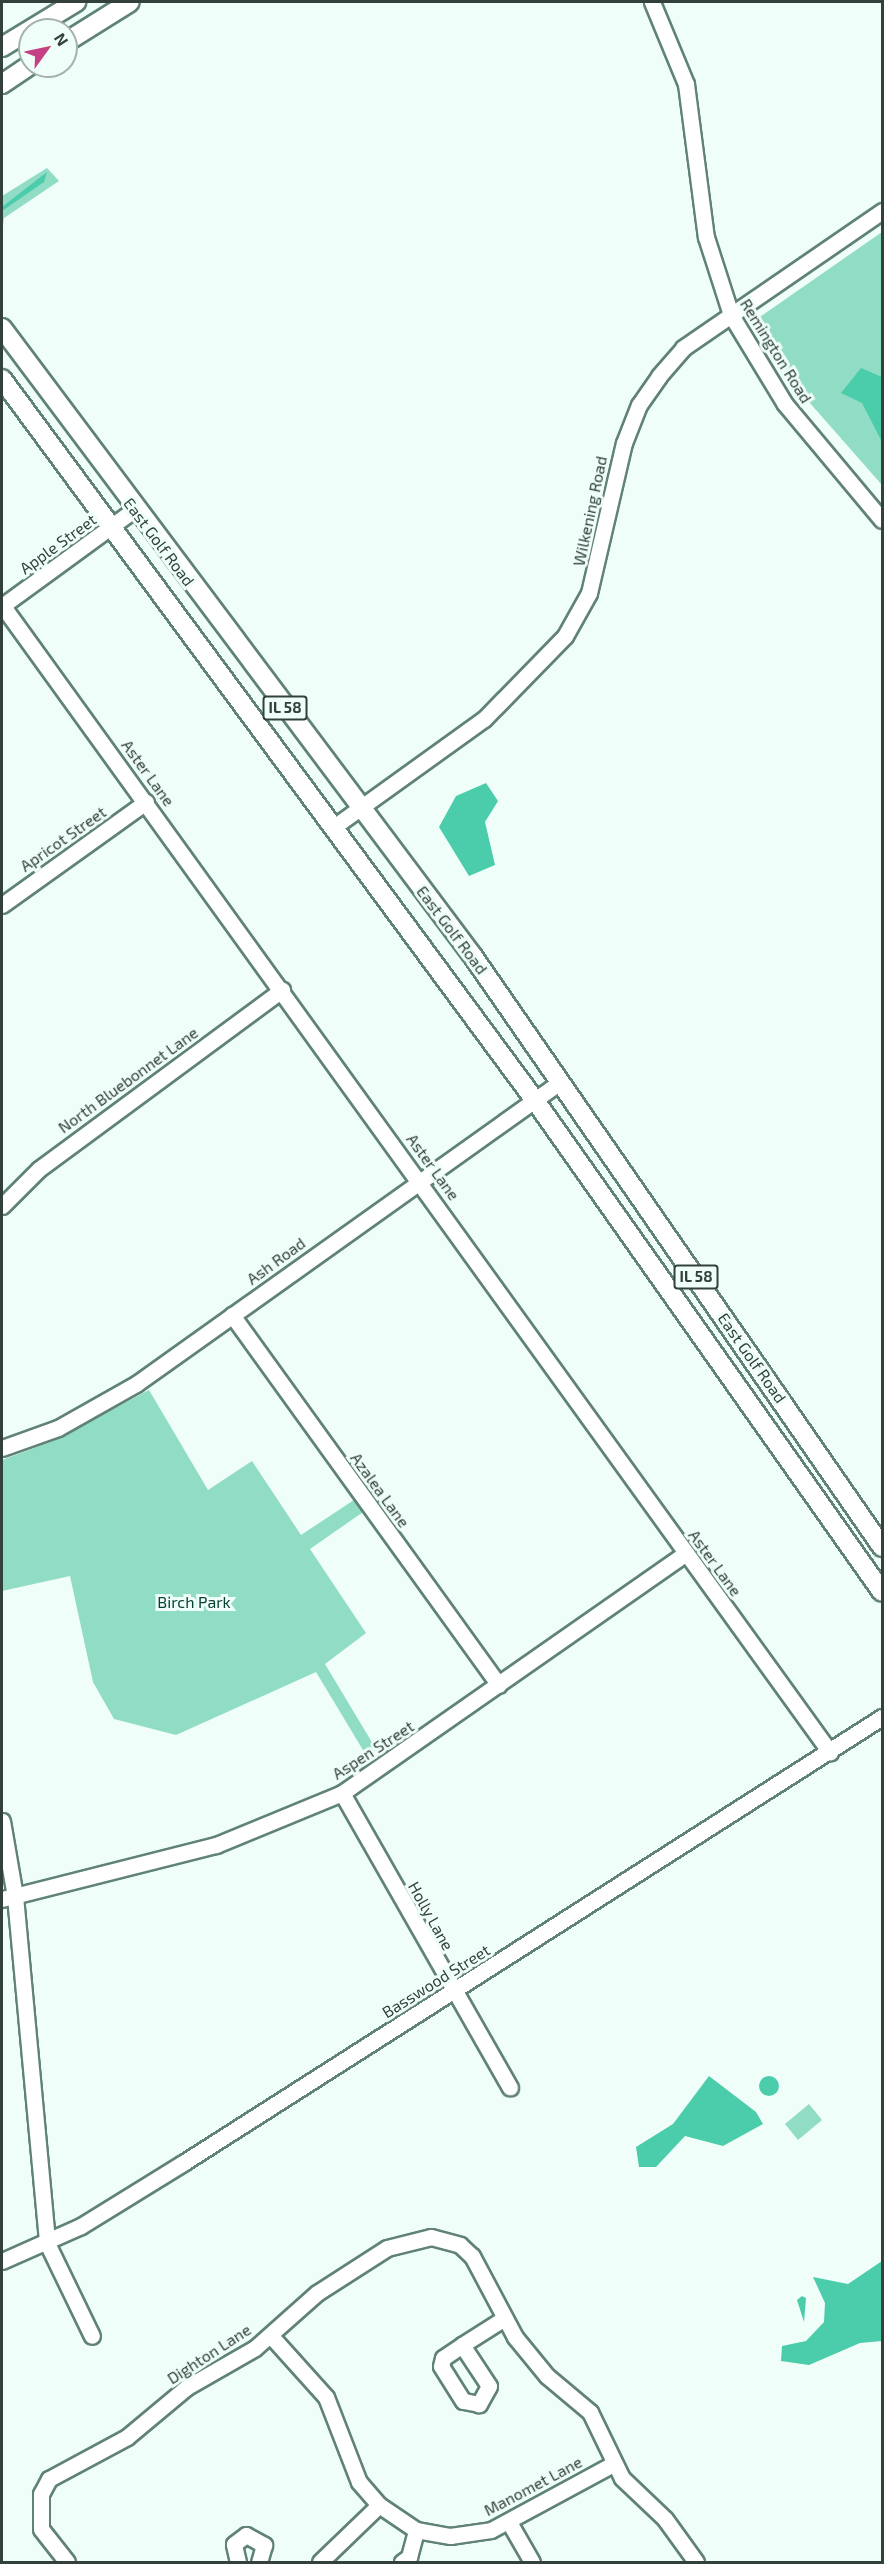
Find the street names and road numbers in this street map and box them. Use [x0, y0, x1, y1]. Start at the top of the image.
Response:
street label: Remington Road [736, 295, 816, 407]
street label: Wilkening Road [569, 454, 611, 568]
street label: East Golf Road [119, 494, 199, 590]
street label: Apple Street [16, 510, 100, 578]
road number: IL 58 [261, 696, 309, 720]
street label: Aster Lane [117, 736, 179, 810]
street label: Apricot Street [16, 802, 110, 876]
street label: East Golf Road [412, 882, 492, 978]
street label: North Bluebonnet Lane [54, 1023, 202, 1137]
street label: Aster Lane [402, 1130, 464, 1204]
street label: Ash Road [243, 1233, 309, 1289]
road number: IL 58 [672, 1265, 720, 1289]
street label: East Golf Road [714, 1309, 790, 1407]
street label: Azalea Lane [347, 1449, 413, 1531]
street label: Aster Lane [684, 1526, 746, 1600]
street label: Aspen Street [329, 1717, 417, 1783]
street label: Holly Lane [404, 1878, 458, 1954]
street label: Basswood Street [379, 1940, 493, 2022]
street label: Dighton Lane [164, 2320, 254, 2388]
street label: Manomet Lane [481, 2452, 585, 2520]

